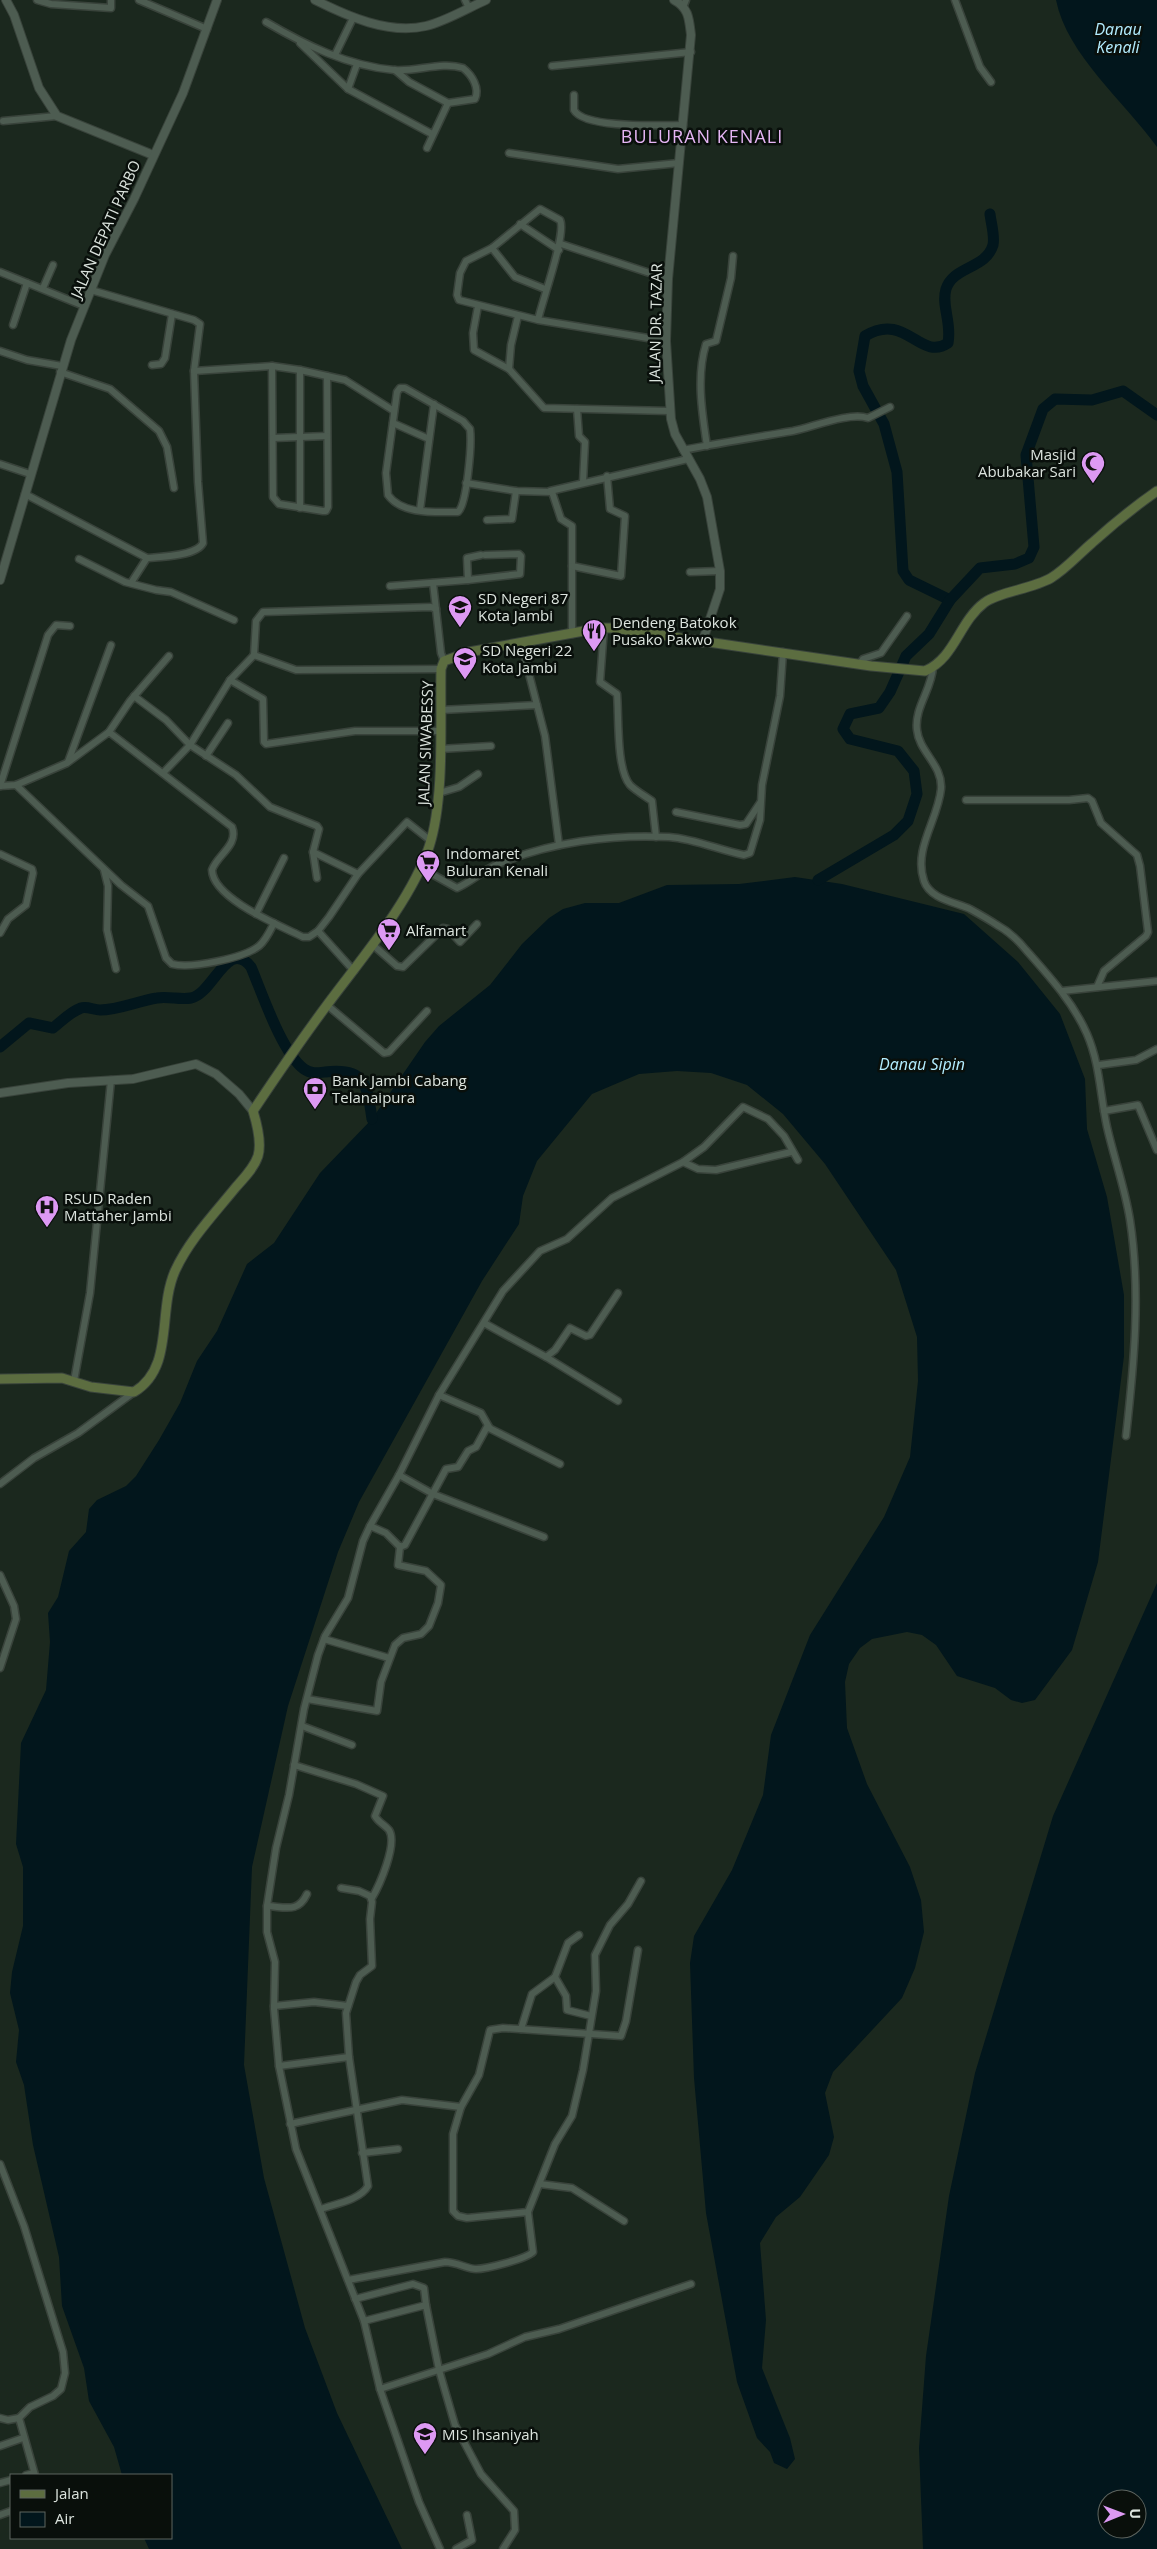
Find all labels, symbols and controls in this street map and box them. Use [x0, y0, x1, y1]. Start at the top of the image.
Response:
water label: Danau Kenali [1094, 18, 1142, 58]
district label: BULURAN KENALI [621, 124, 783, 148]
street label: JALAN DEPATI PARBO [65, 157, 144, 303]
street label: JALAN DR. TAZAR [644, 263, 666, 385]
place label: Masjid Abubakar Sari [978, 444, 1076, 481]
mosque icon: Masjid Abubakar Sari [1080, 450, 1106, 484]
place label: SD Negeri 87 Kota Jambi [478, 588, 568, 625]
school or university icon: SD Negeri 87 Kota Jambi [447, 594, 473, 628]
place label: Dendeng Batokok Pusako Pakwo [612, 612, 737, 649]
restaurant icon: Dendeng Batokok Pusako Pakwo [581, 618, 607, 652]
place label: SD Negeri 22 Kota Jambi [482, 640, 572, 677]
school or university icon: SD Negeri 22 Kota Jambi [452, 646, 478, 680]
street label: JALAN SIWABESSY [413, 680, 437, 808]
place label: Indomaret Buluran Kenali [446, 843, 548, 880]
supermarket icon: Indomaret Buluran Kenali [415, 849, 441, 883]
supermarket icon: Alfamart [376, 917, 402, 951]
place label: Alfamart [406, 920, 466, 940]
water label: Danau Sipin [879, 1053, 965, 1075]
place label: Bank Jambi Cabang Telanaipura [332, 1070, 467, 1107]
bank icon: Bank Jambi Cabang Telanaipura [302, 1076, 328, 1110]
place label: RSUD Raden Mattaher Jambi [64, 1188, 172, 1225]
hospital icon: RSUD Raden Mattaher Jambi [34, 1194, 60, 1228]
school or university icon: MIS Ihsaniyah [412, 2421, 438, 2455]
place label: MIS Ihsaniyah [442, 2424, 539, 2444]
legend [10, 2474, 172, 2539]
text: Jalan [53, 2483, 89, 2503]
north arrow [1097, 2489, 1147, 2539]
text: Air [55, 2508, 74, 2528]
text: U [1126, 2508, 1145, 2519]

